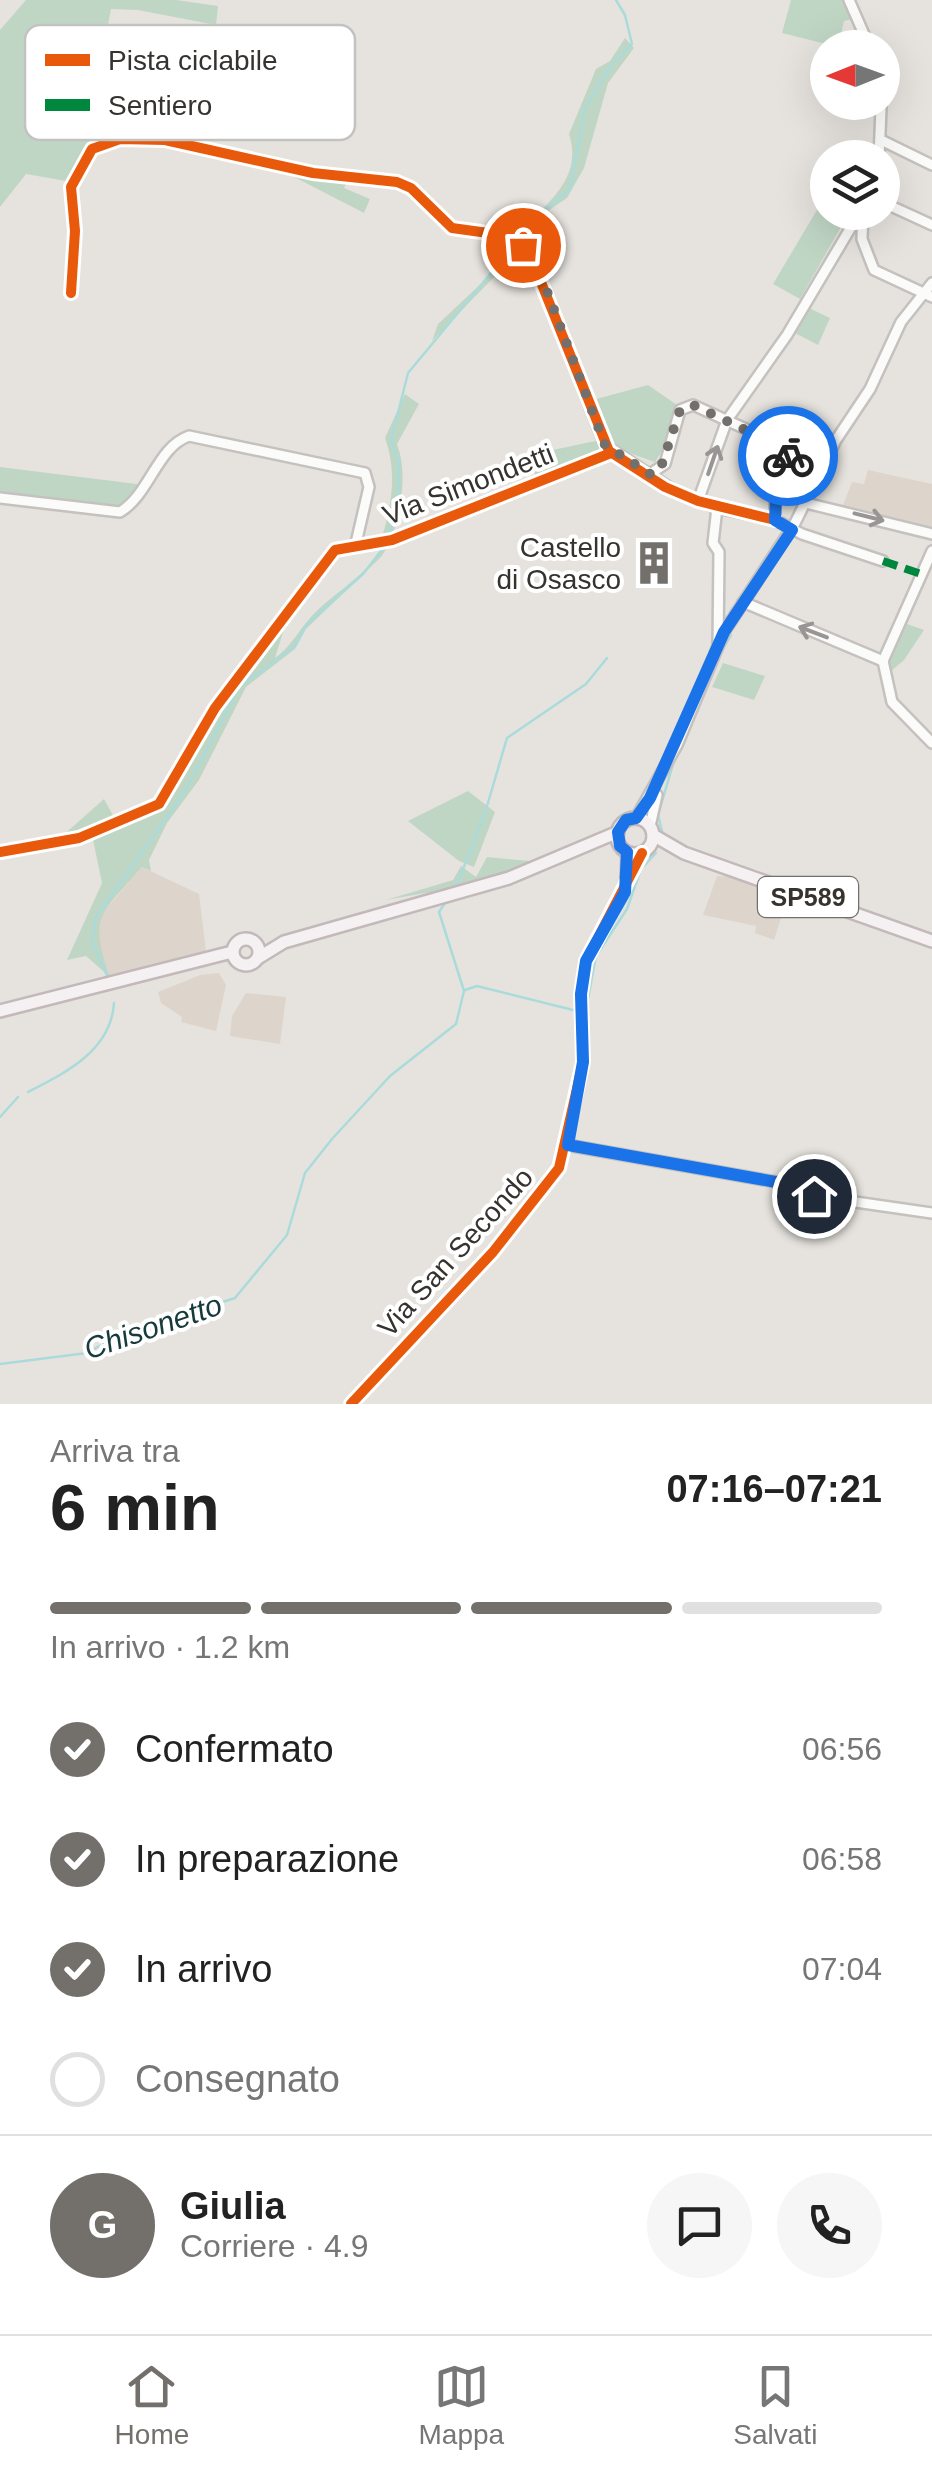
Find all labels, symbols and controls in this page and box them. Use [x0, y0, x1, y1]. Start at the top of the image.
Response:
legend [25, 25, 355, 140]
north arrow [810, 30, 900, 120]
map controls [810, 30, 900, 230]
text: Pista ciclabile [108, 45, 278, 76]
text: Sentiero [108, 90, 212, 121]
button: layers [810, 140, 900, 230]
pin [481, 203, 566, 288]
icon: bag [496, 218, 551, 273]
courier [738, 406, 838, 506]
icon: bike [761, 429, 816, 484]
street label: Via Simondetti [379, 438, 558, 531]
one-way arrow [705, 445, 723, 477]
one-way arrow [853, 509, 884, 528]
place label: Castello di Osasco [497, 532, 621, 595]
building icon: Castello di Osasco [630, 539, 678, 587]
one-way arrow [798, 622, 829, 640]
road number: SP589 [758, 877, 858, 917]
pin [772, 1154, 857, 1239]
street label: Via San Secondo [372, 1162, 539, 1343]
icon: home [787, 1169, 842, 1224]
water label: Chisonetto [80, 1288, 226, 1365]
text: Arriva tra [50, 1433, 180, 1469]
text: 07:16–07:21 [666, 1468, 882, 1510]
text: 6 min [50, 1471, 220, 1544]
text: In arrivo · 1.2 km [50, 1629, 290, 1665]
icon: check [50, 1722, 105, 1777]
text: Confermato [135, 1728, 334, 1770]
text: 06:56 [802, 1731, 882, 1767]
icon: check [50, 1832, 105, 1887]
text: In preparazione [135, 1838, 399, 1880]
text: 06:58 [802, 1841, 882, 1877]
icon: check [50, 1942, 105, 1997]
text: In arrivo [135, 1948, 272, 1990]
text: 07:04 [802, 1951, 882, 1987]
text: Consegnato [135, 2058, 340, 2100]
button: chat [647, 2173, 752, 2278]
button: phone [777, 2173, 882, 2278]
text: Giulia [180, 2185, 286, 2227]
text: G [88, 2204, 117, 2246]
text: Corriere · 4.9 [180, 2228, 369, 2264]
tab: Home [115, 2359, 189, 2451]
tab: Mappa [419, 2359, 504, 2451]
tab: Salvati [733, 2359, 817, 2451]

